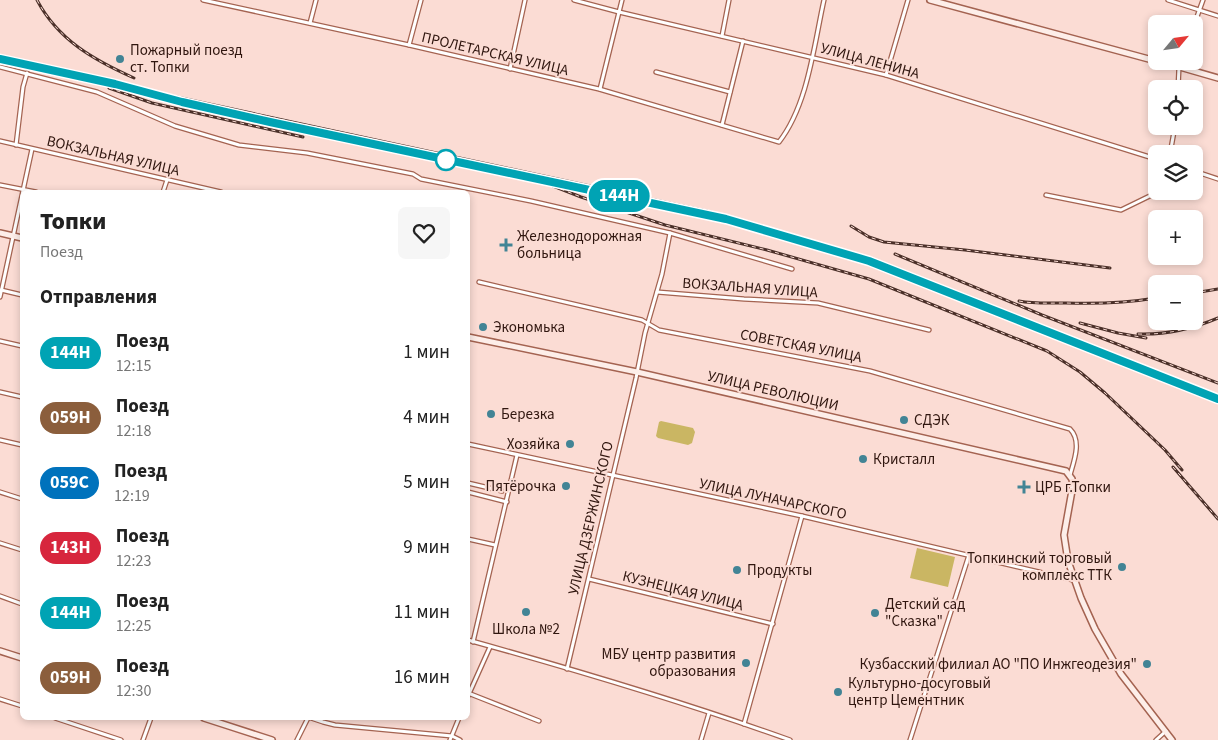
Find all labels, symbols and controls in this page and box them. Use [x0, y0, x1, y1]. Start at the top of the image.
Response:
north arrow [1148, 15, 1202, 70]
map controls [1148, 15, 1203, 330]
street label: ПРОЛЕТАРСКАЯ УЛИЦА [419, 27, 571, 81]
street label: УЛИЦА ЛЕНИНА [818, 38, 923, 85]
place label: Пожарный поезд ст. Топки [130, 40, 243, 78]
marker: Пожарный поезд ст. Топки [114, 53, 126, 65]
button: locate [1148, 80, 1203, 135]
street label: ВОКЗАЛЬНАЯ УЛИЦА [45, 131, 182, 182]
button: layers [1148, 145, 1203, 200]
unlabelled marker [435, 149, 457, 171]
line badge: 144Н [584, 180, 654, 212]
text: 144Н [599, 183, 639, 208]
text: Топки [40, 204, 106, 239]
button: heart [398, 207, 450, 259]
button: + [1148, 210, 1203, 265]
place label: Железнодорожная больница [517, 226, 642, 264]
marker: Железнодорожная больница [499, 238, 513, 252]
text: Поезд [40, 241, 83, 263]
street label: ВОКЗАЛЬНАЯ УЛИЦА [682, 273, 819, 303]
button: − [1148, 275, 1203, 330]
text: Отправления [40, 284, 157, 311]
place label: Экономька [493, 317, 565, 338]
marker: Экономька [477, 321, 489, 333]
street label: СОВЕТСКАЯ УЛИЦА [738, 324, 864, 368]
text: Поезд [116, 328, 169, 355]
text: 1 мин [403, 339, 450, 366]
text: 144Н [50, 340, 91, 365]
text: 12:15 [116, 355, 151, 377]
street label: УЛИЦА РЕВОЛЮЦИИ [705, 366, 841, 416]
text: Поезд [116, 393, 169, 420]
text: 4 мин [403, 404, 450, 431]
place label: Березка [501, 404, 555, 425]
text: 059Н [50, 405, 91, 430]
marker: Березка [485, 408, 497, 420]
place label: СДЭК [914, 410, 950, 431]
marker: СДЭК [898, 414, 910, 426]
text: 12:18 [116, 420, 151, 442]
place label: Хозяйка [507, 434, 560, 455]
marker: Хозяйка [564, 438, 576, 450]
street label: УЛИЦА ДЗЕРЖИНСКОГО [563, 439, 619, 597]
place label: Кристалл [873, 449, 935, 470]
marker: Кристалл [857, 453, 869, 465]
text: Поезд [114, 458, 167, 485]
text: 5 мин [403, 469, 450, 496]
text: 059С [50, 470, 89, 495]
street label: УЛИЦА ЛУНАЧАРСКОГО [697, 473, 849, 525]
place label: Пятёрочка [485, 476, 556, 497]
place label: ЦРБ г.Топки [1035, 477, 1111, 498]
marker: Пятёрочка [560, 480, 572, 492]
marker: ЦРБ г.Топки [1017, 480, 1031, 494]
text: 12:19 [114, 485, 150, 507]
text: Поезд [116, 523, 169, 550]
text: 9 мин [403, 534, 450, 561]
text: 143Н [50, 535, 91, 560]
place label: Топкинский торговый комплекс ТТК [967, 548, 1112, 586]
text: 12:23 [116, 550, 151, 572]
place label: Продукты [747, 560, 812, 581]
marker: Топкинский торговый комплекс ТТК [1116, 561, 1128, 573]
marker: Продукты [731, 564, 743, 576]
street label: КУЗНЕЦКАЯ УЛИЦА [620, 566, 746, 616]
text: Поезд [116, 588, 169, 615]
place label: Детский сад "Сказка" [885, 594, 965, 632]
text: 11 мин [394, 599, 450, 626]
text: 144Н [50, 600, 91, 625]
marker: Школа №2 [520, 606, 532, 618]
marker: Детский сад "Сказка" [869, 607, 881, 619]
text: 12:25 [116, 615, 151, 637]
place label: Школа №2 [492, 619, 560, 640]
place label: МБУ центр развития образования [602, 644, 736, 682]
text: Поезд [116, 653, 169, 680]
place label: Кузбасский филиал АО "ПО Инжгеодезия" [860, 654, 1137, 675]
marker: МБУ центр развития образования [740, 657, 752, 669]
marker: Кузбасский филиал АО "ПО Инжгеодезия" [1141, 658, 1153, 670]
text: 16 мин [394, 664, 450, 691]
text: 059Н [50, 665, 91, 690]
place label: Культурно-досуговый центр Цементник [848, 673, 991, 711]
text: 12:30 [116, 680, 151, 702]
marker: Культурно-досуговый центр Цементник [832, 686, 844, 698]

